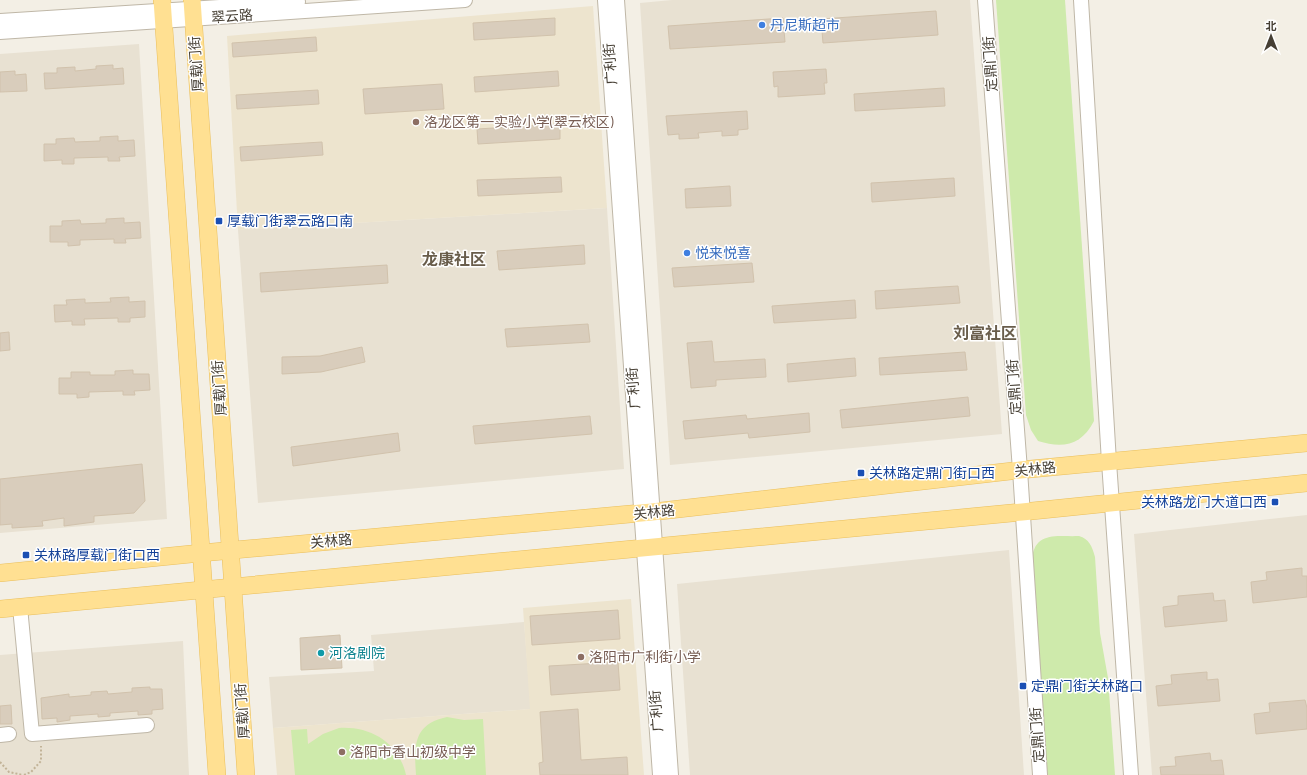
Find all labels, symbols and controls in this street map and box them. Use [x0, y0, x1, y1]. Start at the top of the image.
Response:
street label: 翠云路 [210, 6, 254, 25]
place label: 丹尼斯超市 [770, 16, 840, 33]
north arrow [1251, 16, 1291, 56]
text: 北 [1266, 19, 1277, 32]
marker: 丹尼斯超市 [757, 20, 767, 30]
street label: 厚载门街 [185, 36, 206, 93]
street label: 定鼎门街 [979, 36, 1000, 93]
street label: 广利街 [600, 42, 619, 86]
place label: 洛龙区第一实验小学(翠云校区) [424, 113, 614, 130]
marker: 洛龙区第一实验小学(翠云校区) [411, 117, 421, 127]
place label: 厚载门街翠云路口南 [227, 212, 353, 229]
marker: 厚载门街翠云路口南 [214, 216, 224, 226]
place label: 悦来悦喜 [695, 244, 751, 261]
marker: 悦来悦喜 [682, 248, 692, 258]
district label: 龙康社区 [422, 249, 486, 268]
district label: 刘富社区 [953, 323, 1017, 342]
street label: 定鼎门街 [1003, 359, 1024, 416]
street label: 厚载门街 [208, 360, 229, 417]
street label: 广利街 [623, 366, 642, 410]
street label: 关林路 [1013, 458, 1057, 479]
place label: 关林路定鼎门街口西 [869, 464, 995, 481]
marker: 关林路定鼎门街口西 [856, 468, 866, 478]
place label: 关林路龙门大道口西 [1141, 493, 1267, 510]
marker: 关林路龙门大道口西 [1270, 497, 1280, 507]
street label: 关林路 [632, 501, 676, 522]
street label: 关林路 [309, 530, 353, 551]
place label: 关林路厚载门街口西 [34, 546, 160, 563]
marker: 关林路厚载门街口西 [21, 550, 31, 560]
place label: 河洛剧院 [329, 644, 385, 661]
marker: 河洛剧院 [316, 648, 326, 658]
place label: 洛阳市广利街小学 [589, 648, 701, 665]
marker: 洛阳市广利街小学 [576, 652, 586, 662]
place label: 定鼎门街关林路口 [1031, 677, 1143, 694]
marker: 定鼎门街关林路口 [1018, 681, 1028, 691]
street label: 厚载门街 [231, 683, 252, 740]
street label: 广利街 [646, 689, 665, 733]
street label: 定鼎门街 [1026, 707, 1047, 764]
place label: 洛阳市香山初级中学 [350, 743, 476, 760]
marker: 洛阳市香山初级中学 [337, 747, 347, 757]

